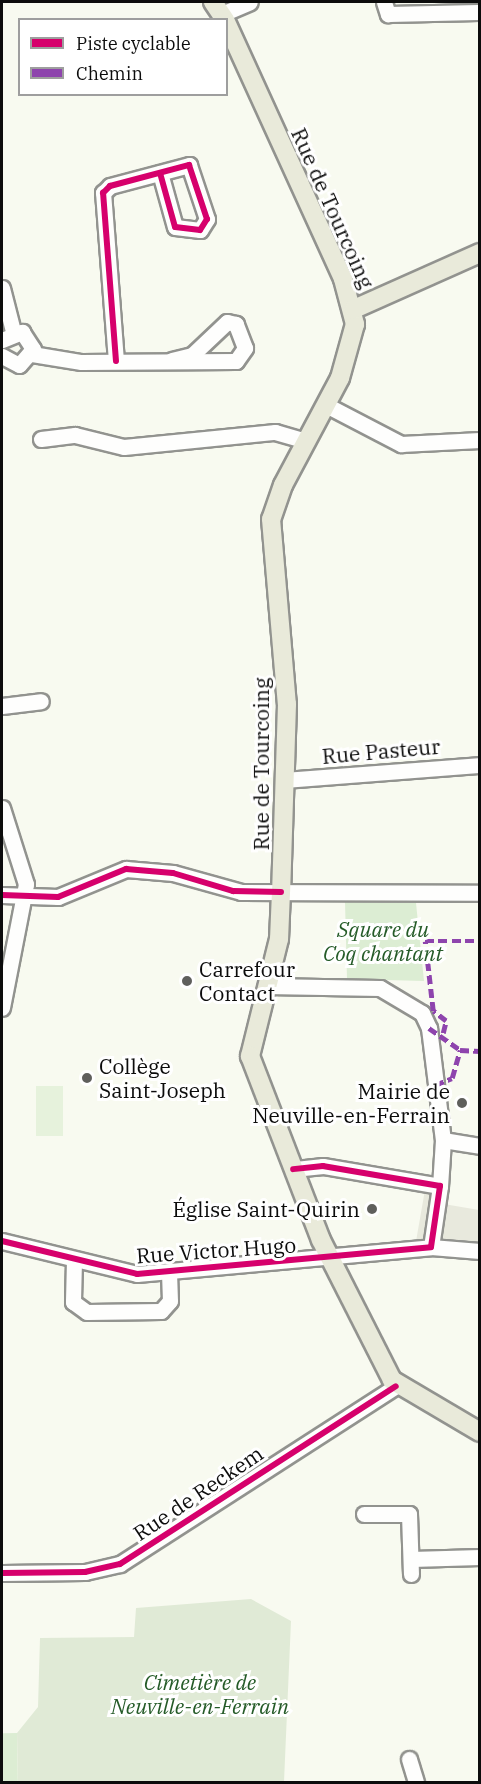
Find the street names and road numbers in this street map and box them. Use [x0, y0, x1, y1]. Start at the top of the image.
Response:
street label: Rue de Tourcoing [286, 124, 380, 292]
street label: Rue de Tourcoing [248, 678, 274, 850]
street label: Rue Pasteur [321, 733, 441, 769]
street label: Rue Victor Hugo [135, 1232, 297, 1268]
street label: Rue de Reckem [128, 1440, 268, 1546]

